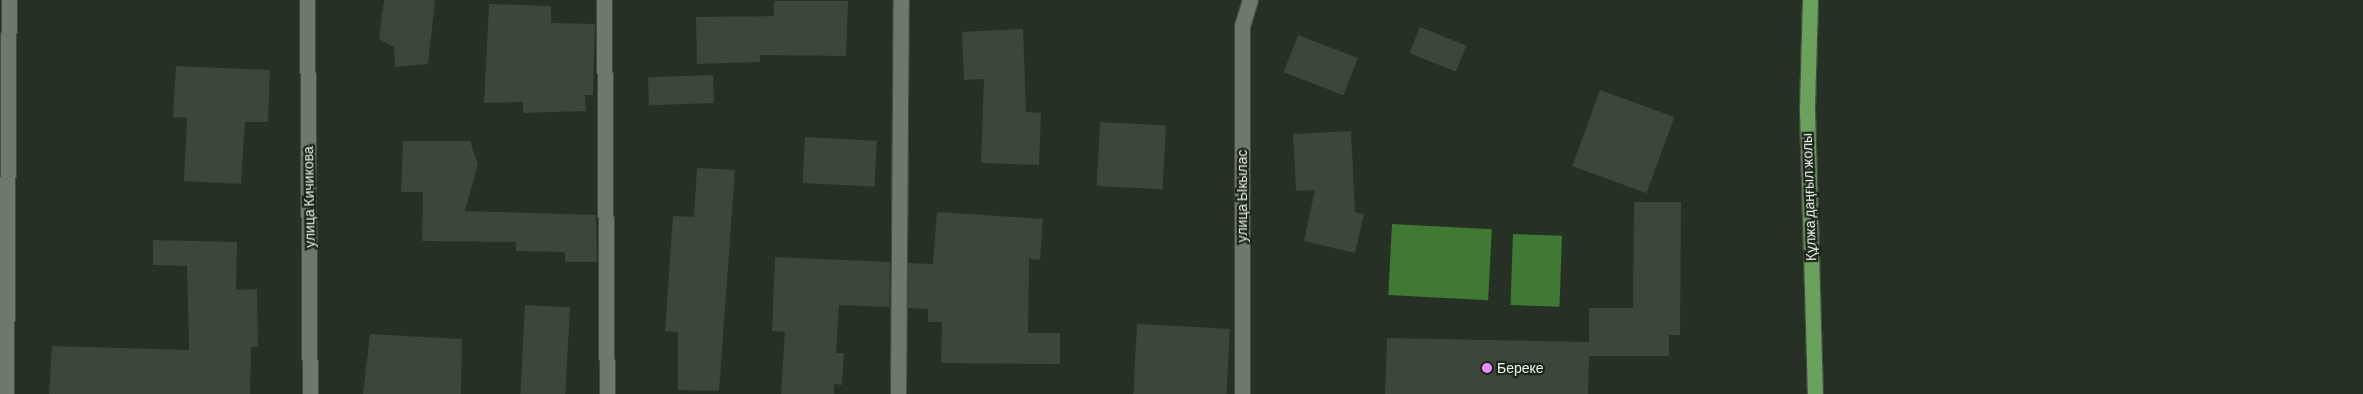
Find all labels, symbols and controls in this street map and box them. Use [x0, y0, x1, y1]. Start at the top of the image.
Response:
street label: Құлжа даңғыл жолы [1798, 133, 1820, 261]
street label: улица Кичикова [300, 146, 318, 248]
street label: улица Ыкылас [1234, 150, 1250, 242]
place label: Береке [1497, 360, 1544, 376]
marker: Береке [1481, 362, 1493, 374]

